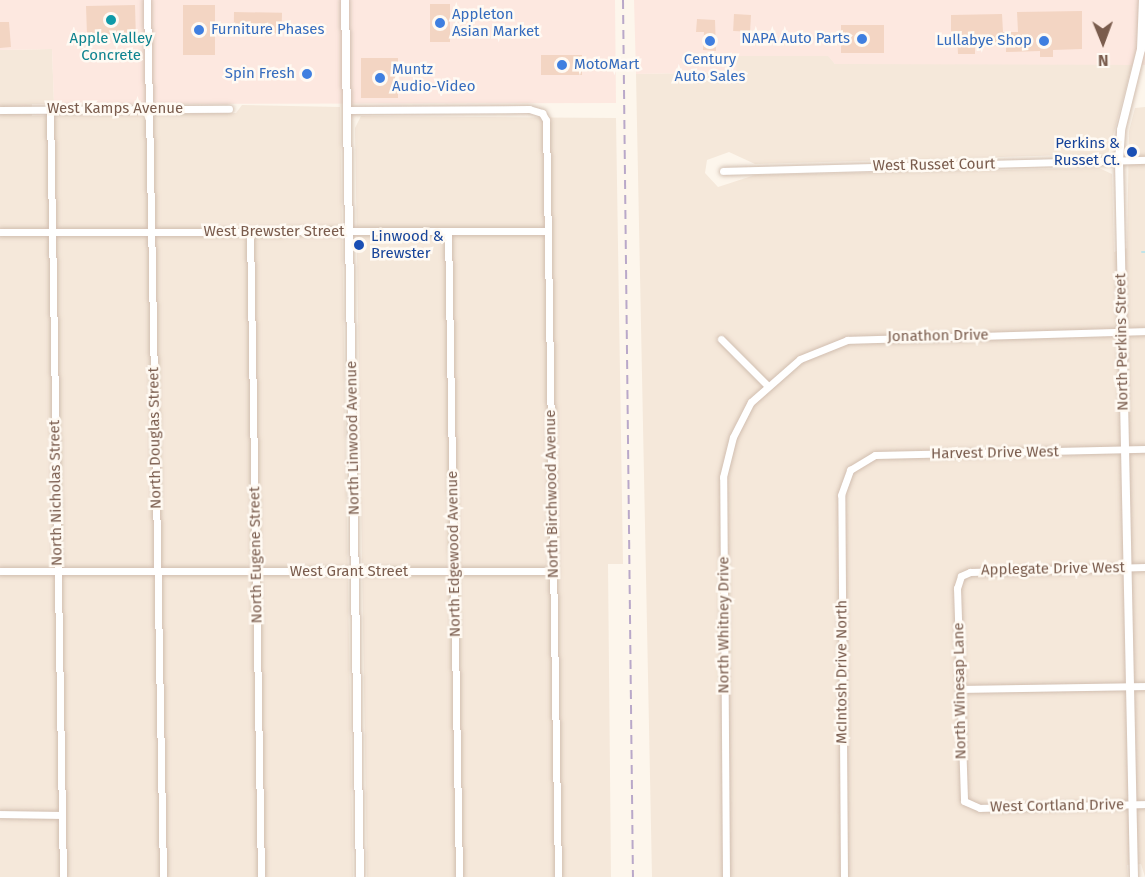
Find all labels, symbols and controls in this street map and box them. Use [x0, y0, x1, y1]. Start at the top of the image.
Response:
place label: Appleton Asian Market [452, 5, 540, 40]
north arrow [1073, 12, 1133, 72]
marker: Apple Valley Concrete [104, 13, 118, 27]
marker: Appleton Asian Market [433, 16, 447, 30]
place label: Furniture Phases [211, 21, 324, 39]
marker: Furniture Phases [192, 23, 206, 37]
place label: Apple Valley Concrete [70, 29, 152, 64]
place label: NAPA Auto Parts [741, 30, 850, 48]
marker: NAPA Auto Parts [855, 32, 869, 46]
place label: Lullabye Shop [936, 32, 1032, 50]
marker: Century Auto Sales [703, 34, 717, 48]
marker: Lullabye Shop [1037, 34, 1051, 48]
place label: Century Auto Sales [675, 50, 745, 85]
text: N [1098, 51, 1109, 70]
place label: MotoMart [574, 56, 639, 74]
marker: MotoMart [555, 58, 569, 72]
place label: Muntz Audio-Video [392, 60, 475, 95]
place label: Spin Fresh [225, 65, 295, 83]
marker: Spin Fresh [300, 67, 314, 81]
marker: Muntz Audio-Video [373, 71, 387, 85]
street label: West Kamps Avenue [47, 100, 183, 118]
place label: Perkins & Russet Ct. [1054, 134, 1120, 169]
marker: Perkins & Russet Ct. [1125, 145, 1139, 159]
street label: West Russet Court [872, 155, 996, 175]
street label: West Brewster Street [203, 223, 345, 241]
place label: Linwood & Brewster [371, 227, 444, 262]
marker: Linwood & Brewster [352, 238, 366, 252]
street label: North Perkins Street [1112, 273, 1132, 411]
street label: Jonathon Drive [887, 326, 989, 346]
street label: North Linwood Avenue [343, 361, 363, 515]
street label: North Douglas Street [145, 367, 165, 509]
street label: North Birchwood Avenue [542, 410, 562, 578]
street label: North Nicholas Street [46, 420, 66, 566]
street label: Harvest Drive West [931, 443, 1059, 463]
street label: North Edgewood Avenue [444, 471, 464, 637]
street label: North Eugene Street [246, 486, 266, 624]
street label: North Whitney Drive [715, 556, 733, 694]
street label: Applegate Drive West [981, 559, 1125, 579]
street label: West Grant Street [290, 563, 408, 581]
street label: McIntosh Drive North [833, 600, 851, 744]
street label: North Winesap Lane [950, 622, 970, 760]
street label: West Cortland Drive [990, 796, 1124, 816]

